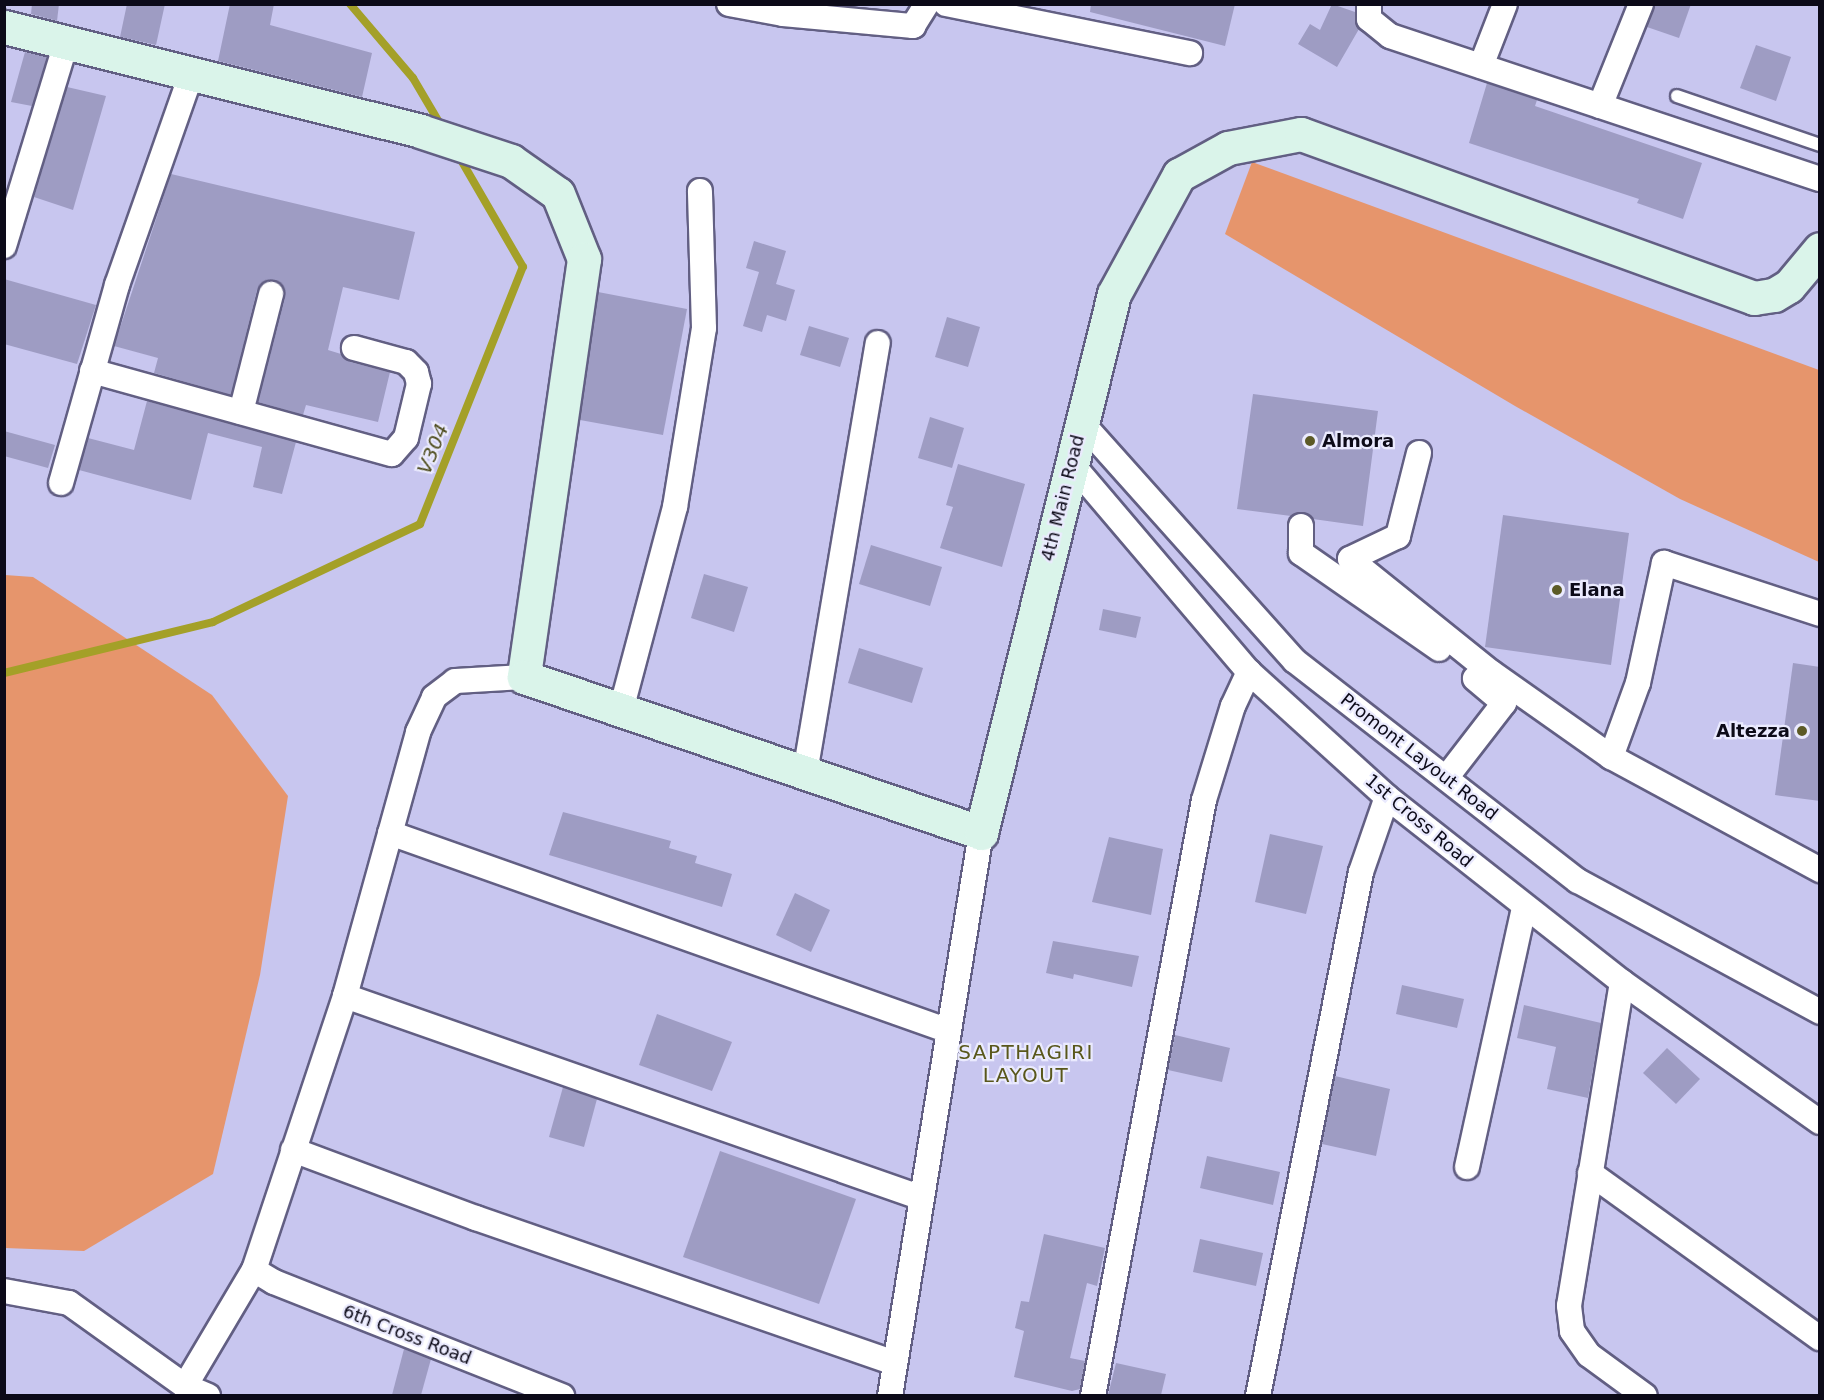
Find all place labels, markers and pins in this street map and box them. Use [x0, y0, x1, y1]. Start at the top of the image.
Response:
place label: Almora [1322, 430, 1394, 452]
marker: Almora [1303, 434, 1317, 448]
place label: Elana [1569, 579, 1625, 601]
marker: Elana [1550, 583, 1564, 597]
place label: Altezza [1716, 720, 1790, 742]
marker: Altezza [1795, 724, 1809, 738]

